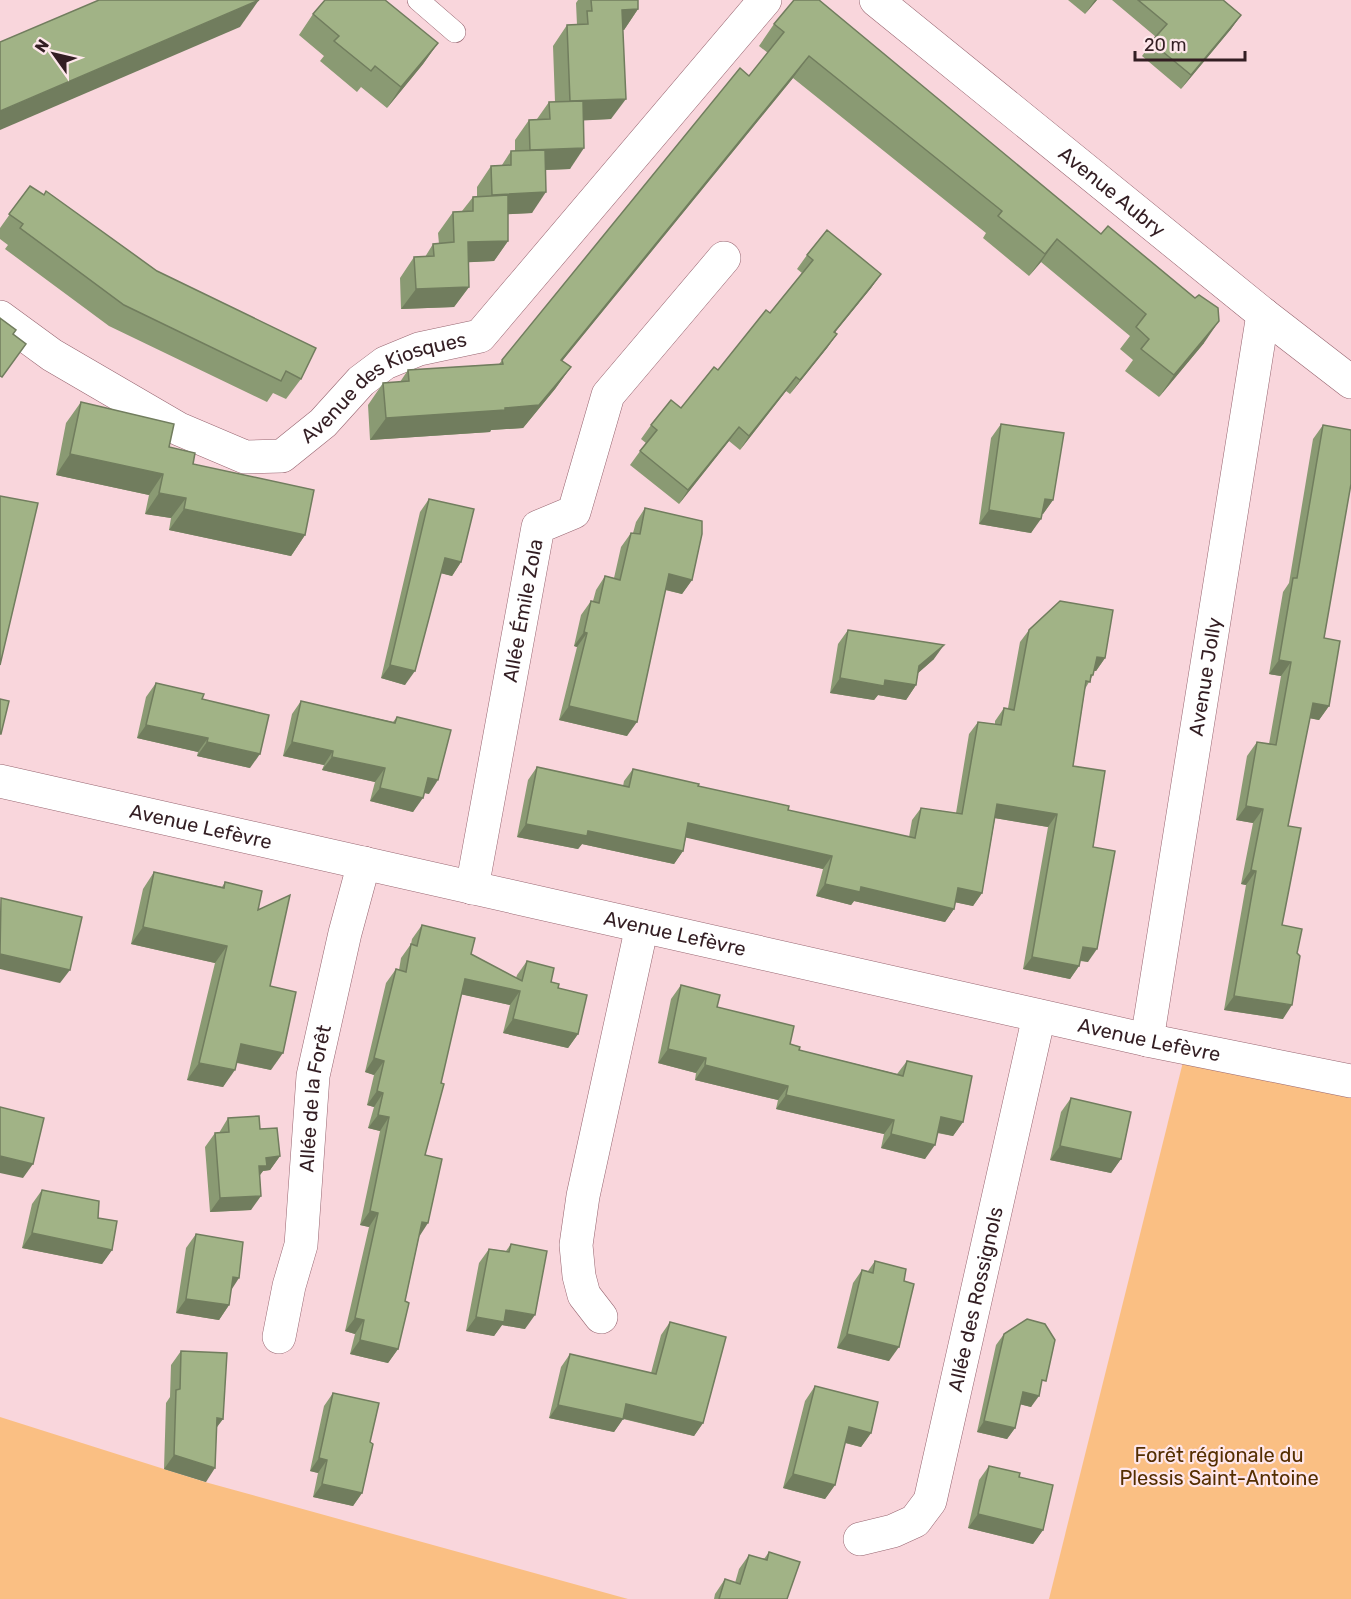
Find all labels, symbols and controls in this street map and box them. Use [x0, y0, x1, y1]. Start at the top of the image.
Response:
north arrow [24, 24, 84, 84]
scale bar [1135, 24, 1244, 62]
text: 20 m [1144, 34, 1186, 56]
text: N [31, 36, 53, 56]
street label: Avenue Aubry [1054, 141, 1170, 242]
street label: Avenue des Kiosques [296, 327, 469, 448]
street label: Allée Émile Zola [498, 537, 548, 684]
street label: Avenue Jolly [1184, 615, 1226, 738]
street label: Avenue Lefèvre [127, 799, 274, 854]
street label: Avenue Lefèvre [602, 906, 748, 961]
street label: Avenue Lefèvre [1076, 1013, 1223, 1066]
street label: Allée de la Forêt [294, 1022, 336, 1173]
street label: Allée des Rossignols [943, 1204, 1008, 1394]
park label: Forêt régionale du Plessis Saint-Antoine [1119, 1443, 1319, 1490]

